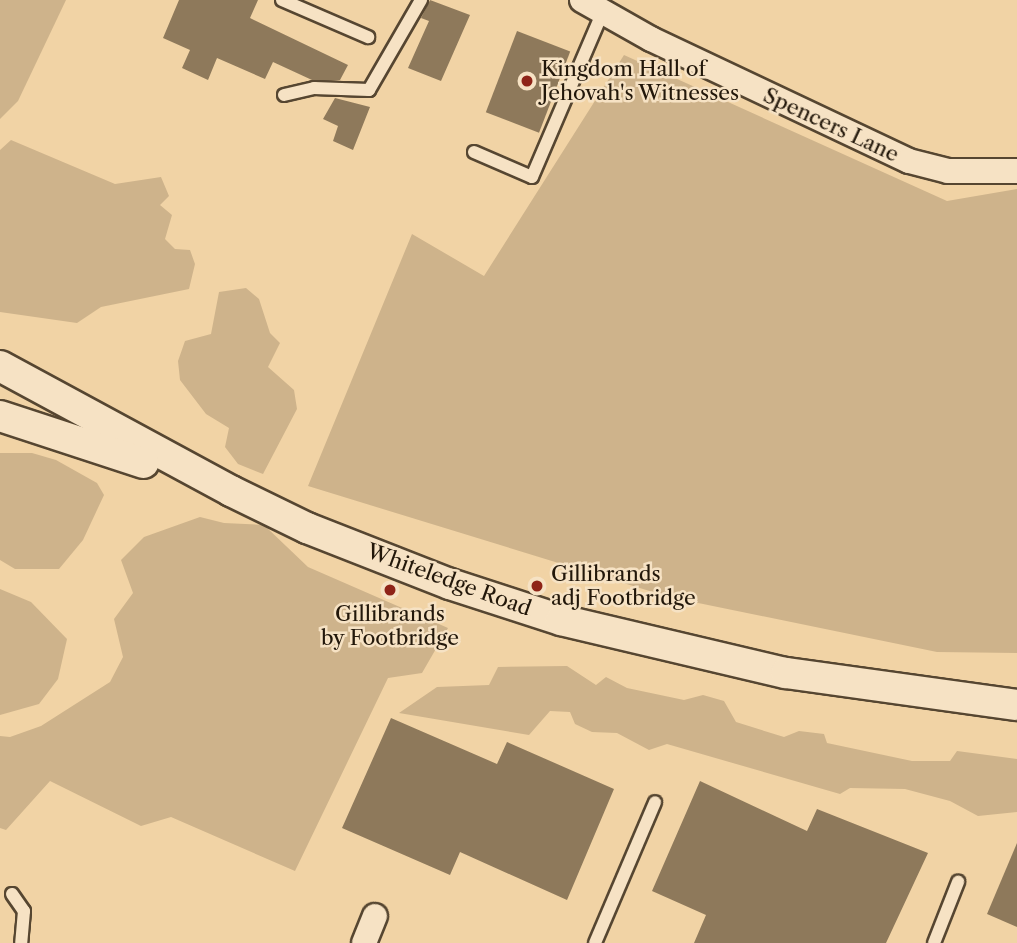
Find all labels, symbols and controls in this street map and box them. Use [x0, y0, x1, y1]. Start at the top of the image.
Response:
place label: Kingdom Hall of Jehovah's Witnesses [541, 56, 740, 106]
marker: Kingdom Hall of Jehovah's Witnesses [519, 73, 535, 89]
street label: Spencers Lane [759, 83, 903, 167]
street label: Whiteledge Road [363, 539, 535, 621]
place label: Gillibrands adj Footbridge [551, 561, 696, 611]
marker: Gillibrands adj Footbridge [529, 578, 545, 594]
marker: Gillibrands by Footbridge [382, 582, 398, 598]
place label: Gillibrands by Footbridge [321, 601, 459, 651]

